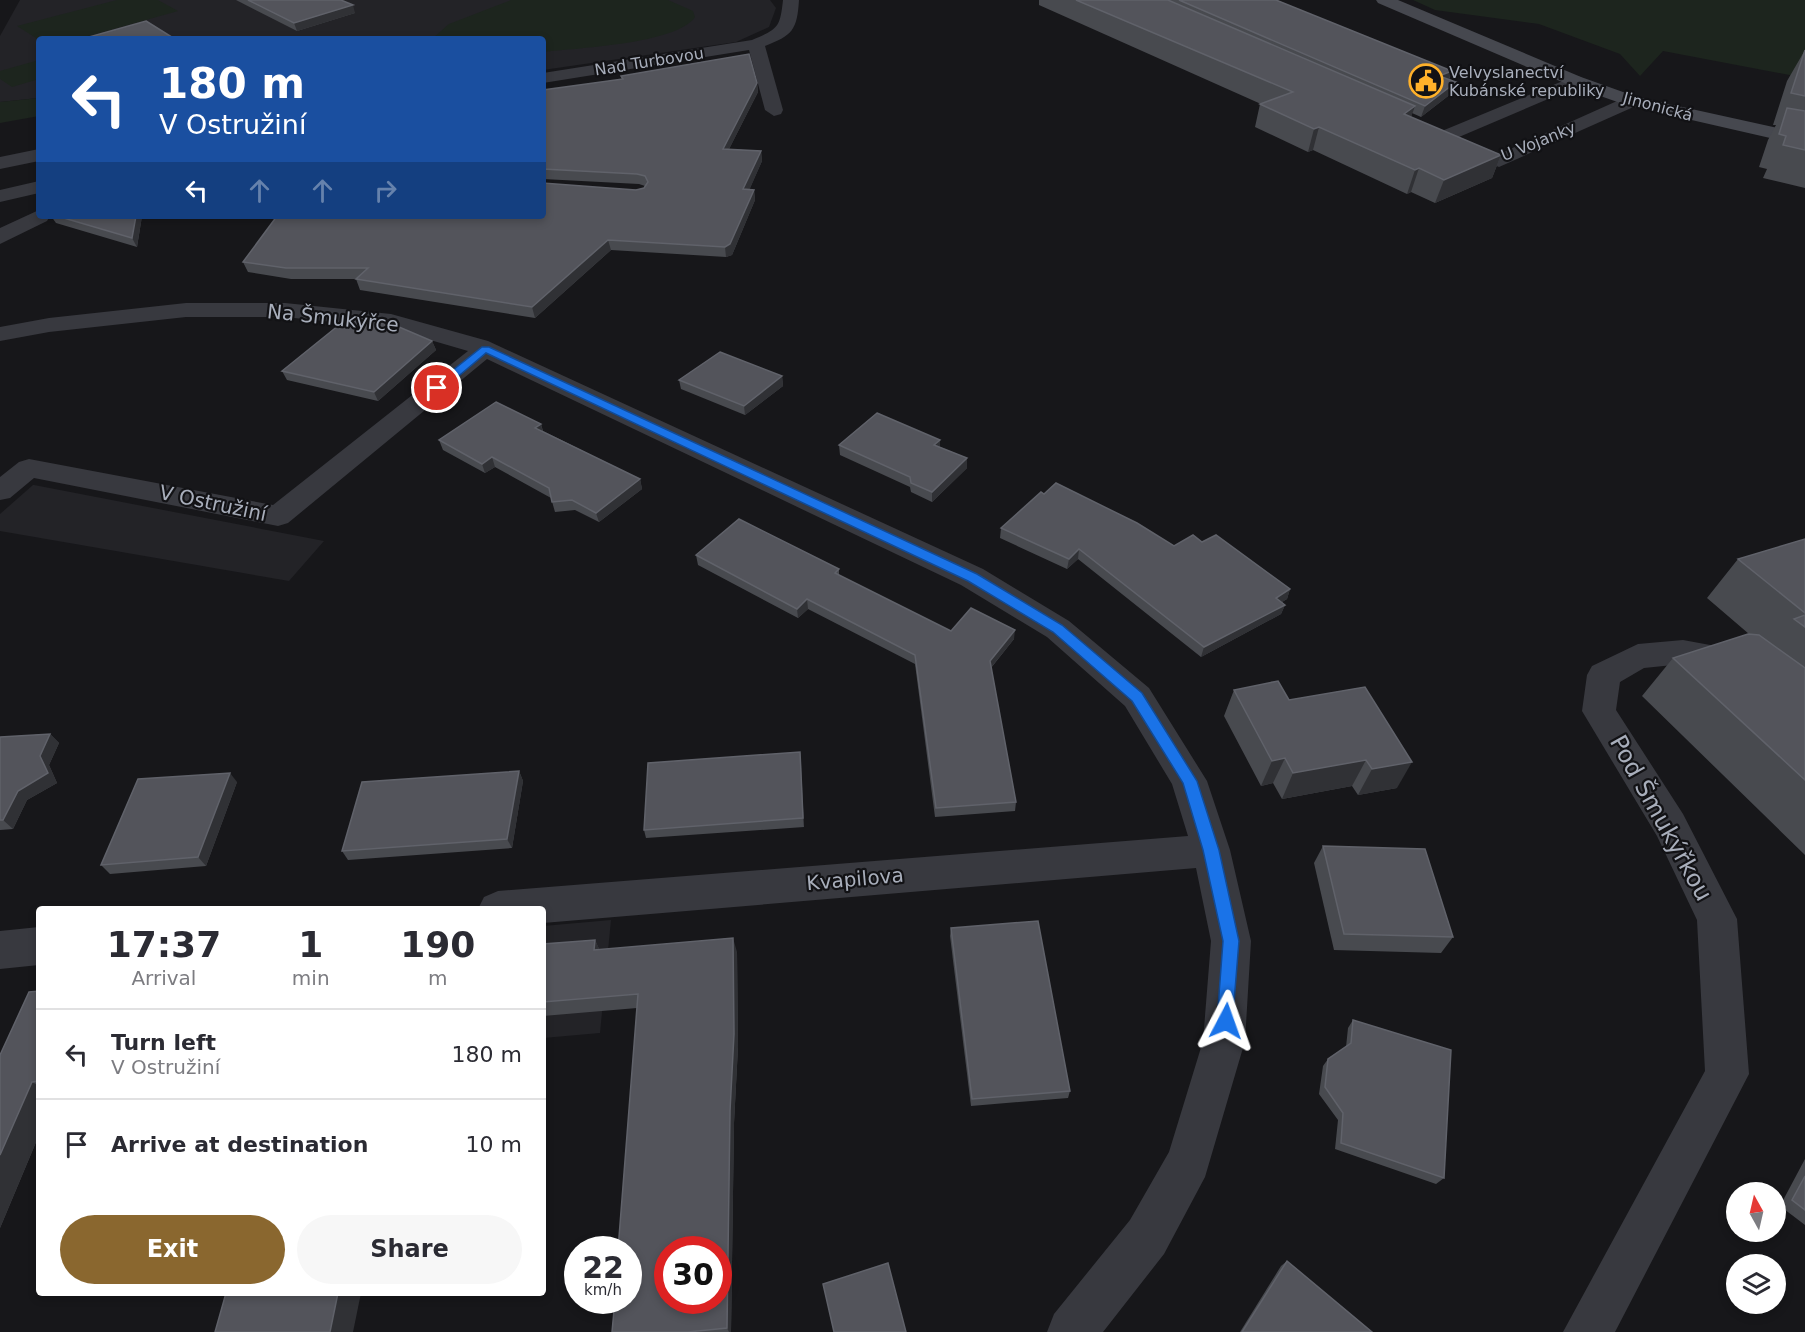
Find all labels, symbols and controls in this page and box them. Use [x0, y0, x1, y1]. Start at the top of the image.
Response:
street label: Nad Turbovou [593, 43, 705, 80]
text: 180 m [159, 59, 305, 108]
icon: left [60, 60, 138, 138]
public building icon: Velvyslanectví Kubánské republiky [1408, 63, 1444, 99]
place label: Velvyslanectví Kubánské republiky [1449, 63, 1604, 100]
street label: Jinonická [1620, 88, 1695, 125]
text: V Ostružiní [159, 109, 306, 140]
street label: U Vojanky [1498, 118, 1578, 165]
icon: left [180, 174, 213, 207]
icon: ahead [243, 174, 276, 207]
icon: ahead [306, 174, 339, 207]
icon: right [369, 174, 402, 207]
street label: Na Šmukýřce [266, 299, 400, 337]
pin [411, 362, 462, 413]
icon: arrive [420, 371, 453, 404]
street label: V Ostružiní [157, 480, 270, 526]
street label: Pod Šmukýřkou [1604, 729, 1720, 906]
street label: Kvapilova [805, 863, 905, 895]
text: 17:37 [107, 924, 221, 965]
text: 1 [298, 924, 323, 965]
text: 190 [400, 924, 475, 965]
text: Arrival [131, 966, 196, 990]
text: min [292, 966, 330, 990]
text: m [428, 966, 448, 990]
position arrow [1194, 989, 1258, 1053]
text: Turn left [111, 1030, 216, 1055]
icon: left [60, 1038, 93, 1071]
text: 180 m [452, 1042, 522, 1067]
text: V Ostružiní [111, 1055, 220, 1079]
icon: arrive [60, 1128, 93, 1161]
text: Arrive at destination [111, 1132, 368, 1157]
text: 10 m [466, 1132, 522, 1157]
north arrow [1726, 1182, 1786, 1242]
map controls [1726, 1182, 1786, 1314]
button: Exit [60, 1215, 285, 1284]
button: Share [297, 1215, 522, 1284]
speed limit sign: 30 [654, 1236, 732, 1314]
text: 22 [582, 1250, 624, 1285]
button: layers [1726, 1254, 1786, 1314]
text: km/h [584, 1281, 622, 1299]

